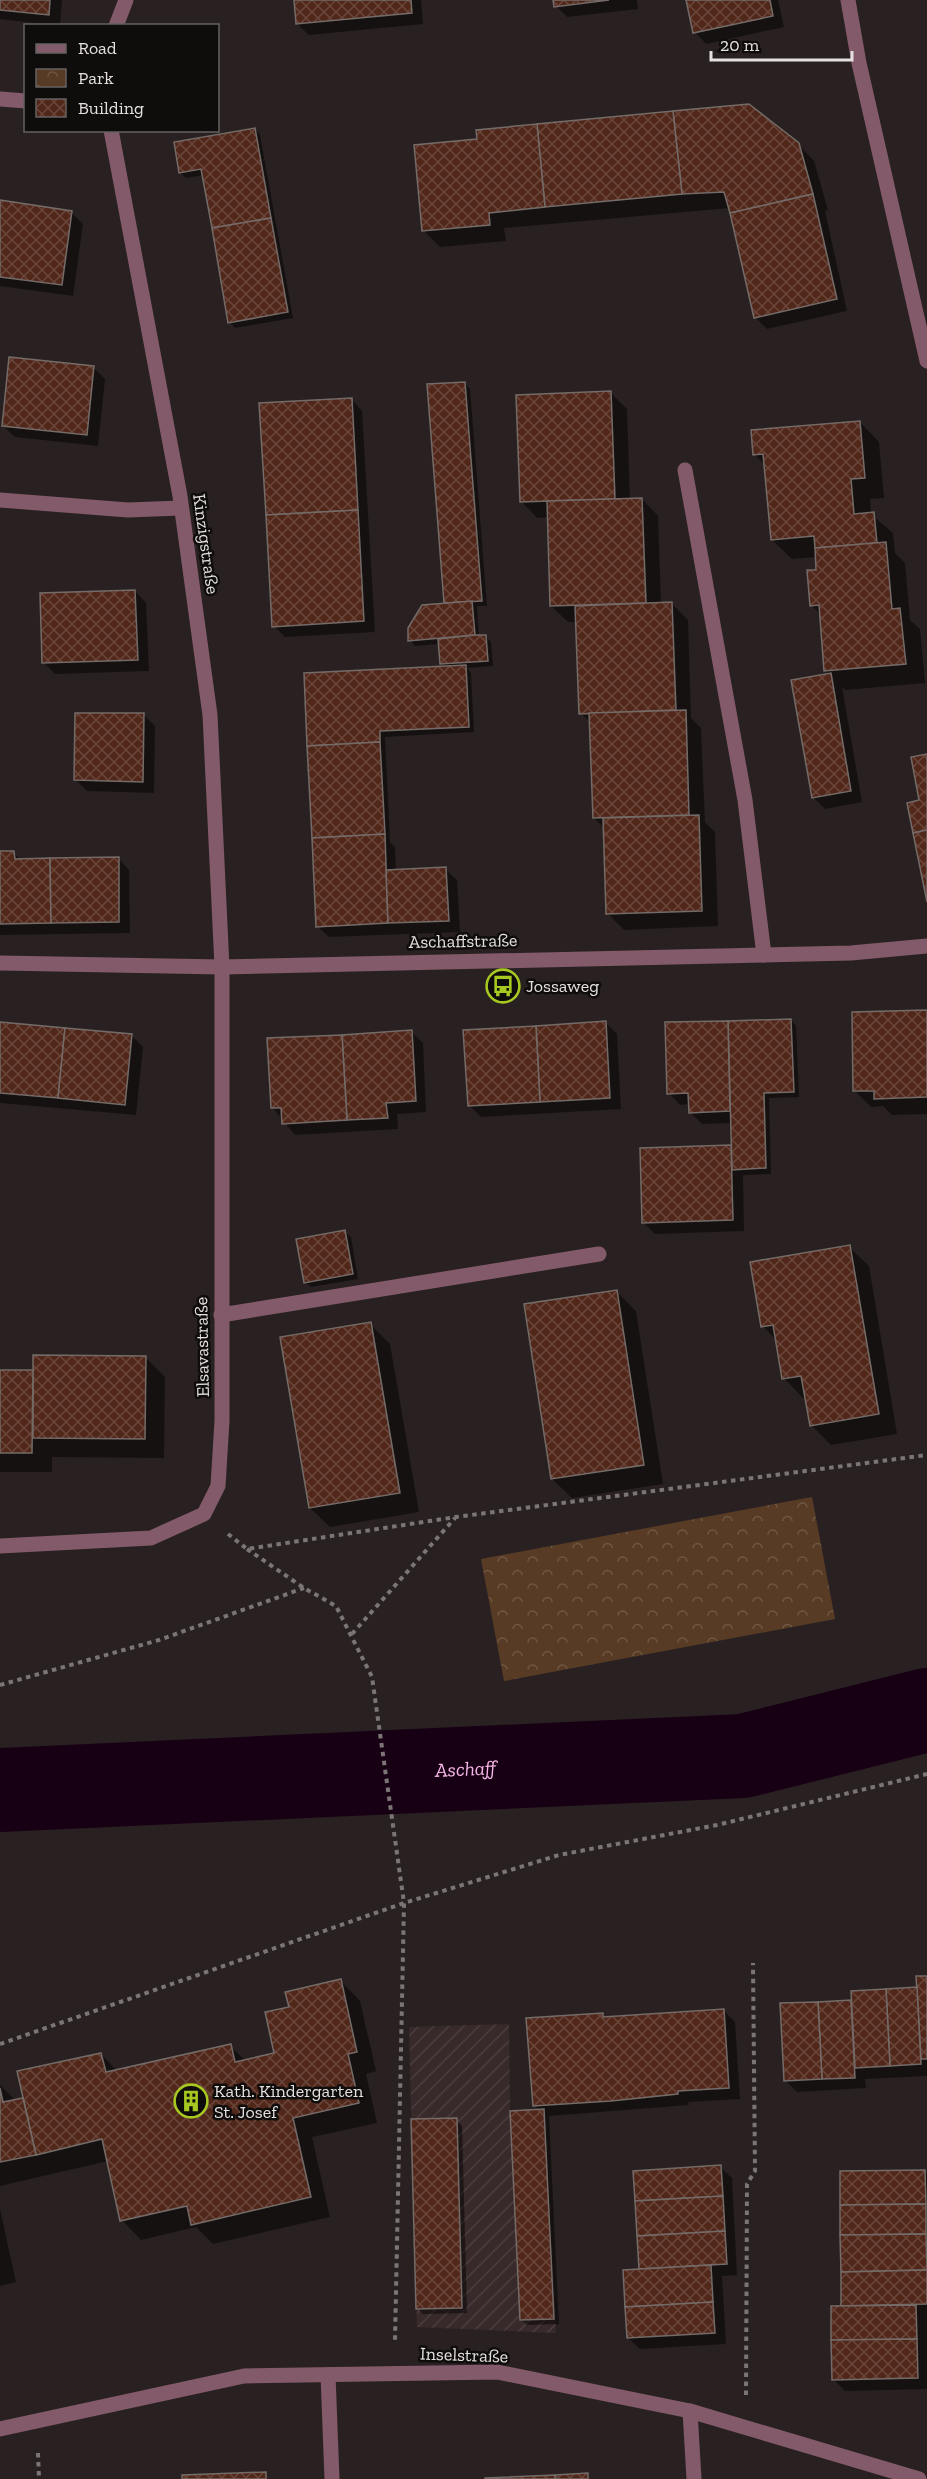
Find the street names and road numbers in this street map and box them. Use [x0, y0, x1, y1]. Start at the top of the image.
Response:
street label: Kinzigstraße [188, 492, 224, 596]
street label: Aschaffstraße [408, 929, 518, 953]
street label: Elsavastraße [190, 1297, 214, 1397]
street label: Inselstraße [420, 2342, 508, 2368]

